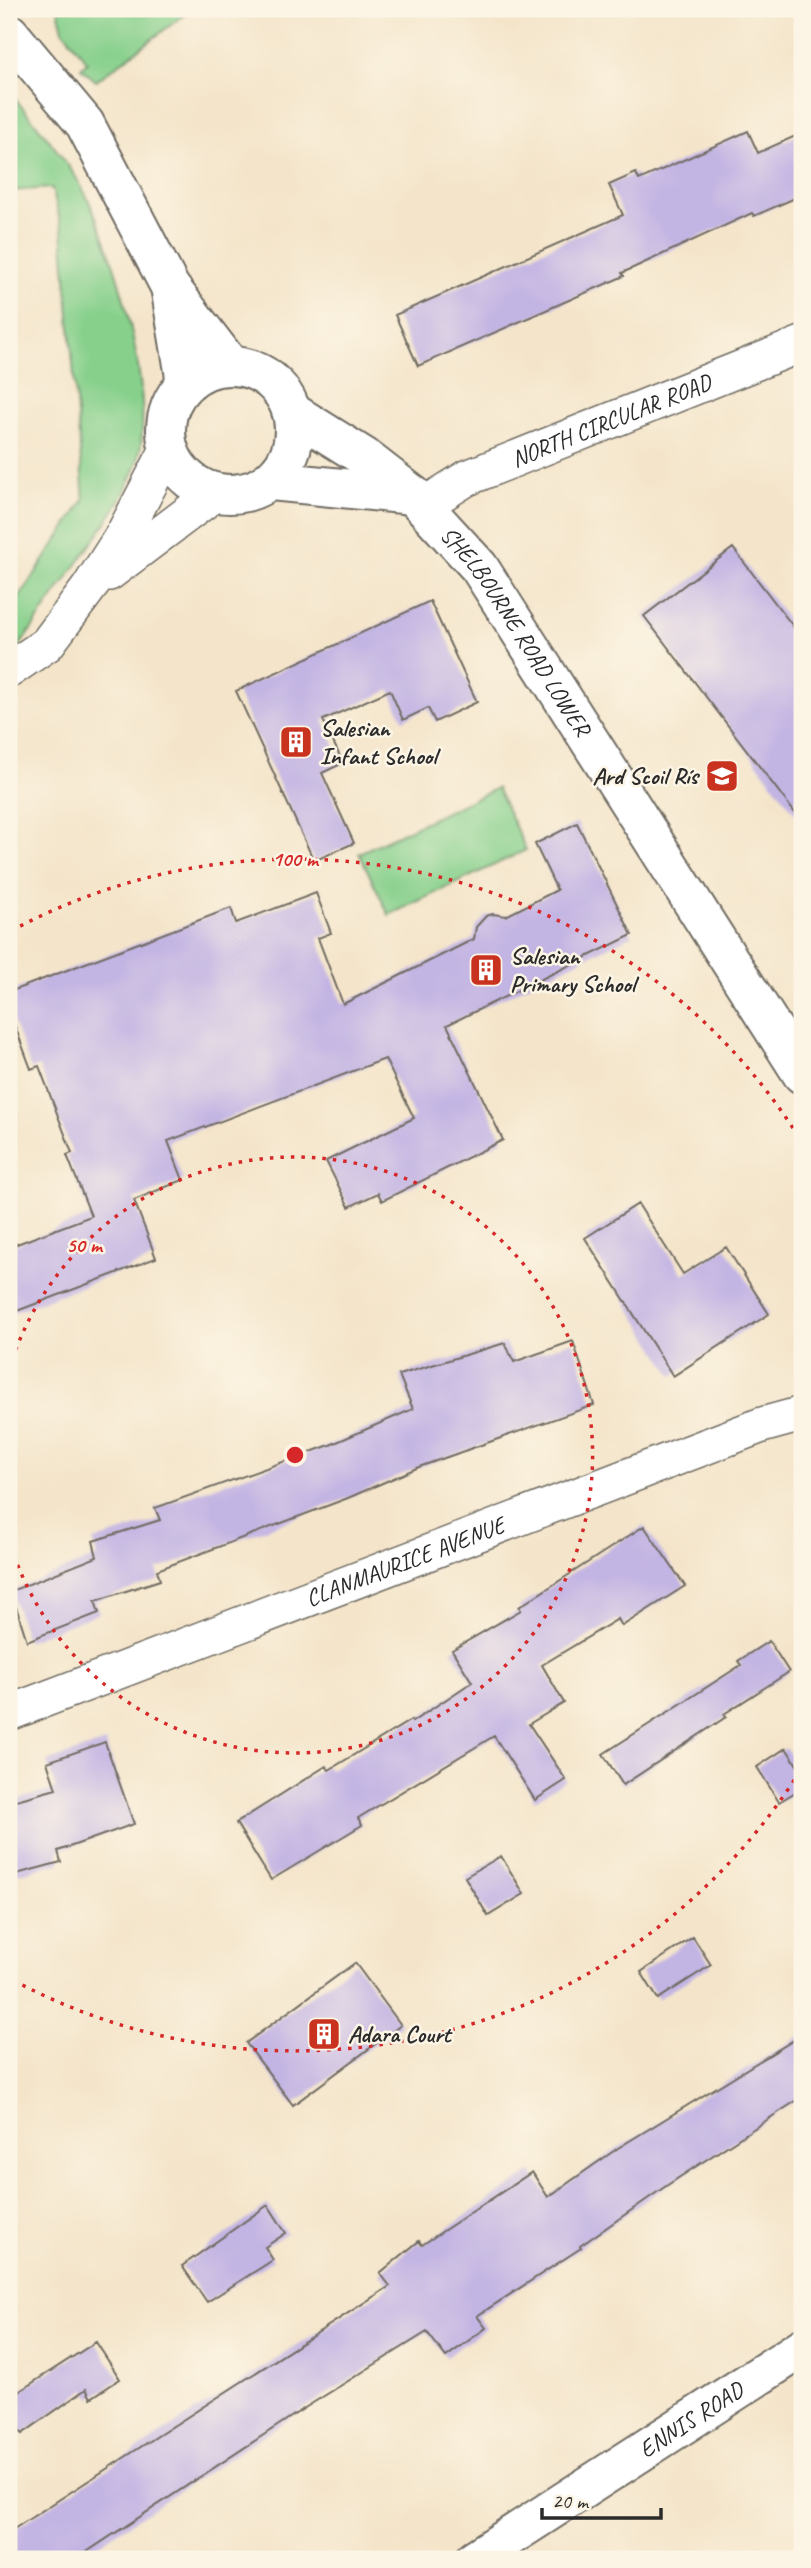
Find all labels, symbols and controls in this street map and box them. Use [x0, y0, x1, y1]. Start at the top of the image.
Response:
street label: NORTH CIRCULAR ROAD [507, 366, 717, 474]
street label: SHELBOURNE ROAD LOWER [434, 520, 599, 743]
place label: Salesian Infant School [320, 713, 441, 771]
building icon: Salesian Infant School [277, 723, 315, 761]
school or university icon: Ard Scoil Rís [703, 757, 741, 795]
place label: Ard Scoil Rís [593, 761, 701, 791]
text: 100 m [272, 846, 320, 872]
place label: Salesian Primary School [510, 941, 640, 999]
building icon: Salesian Primary School [467, 951, 505, 989]
text: 50 m [66, 1232, 104, 1258]
centre of rings [283, 1443, 307, 1467]
street label: CLANMAURICE AVENUE [301, 1509, 511, 1613]
building icon: Adara Court [305, 2015, 343, 2053]
place label: Adara Court [348, 2019, 454, 2049]
street label: ENNIS ROAD [633, 2374, 751, 2464]
scale bar [542, 2477, 660, 2521]
text: 20 m [552, 2488, 590, 2514]

